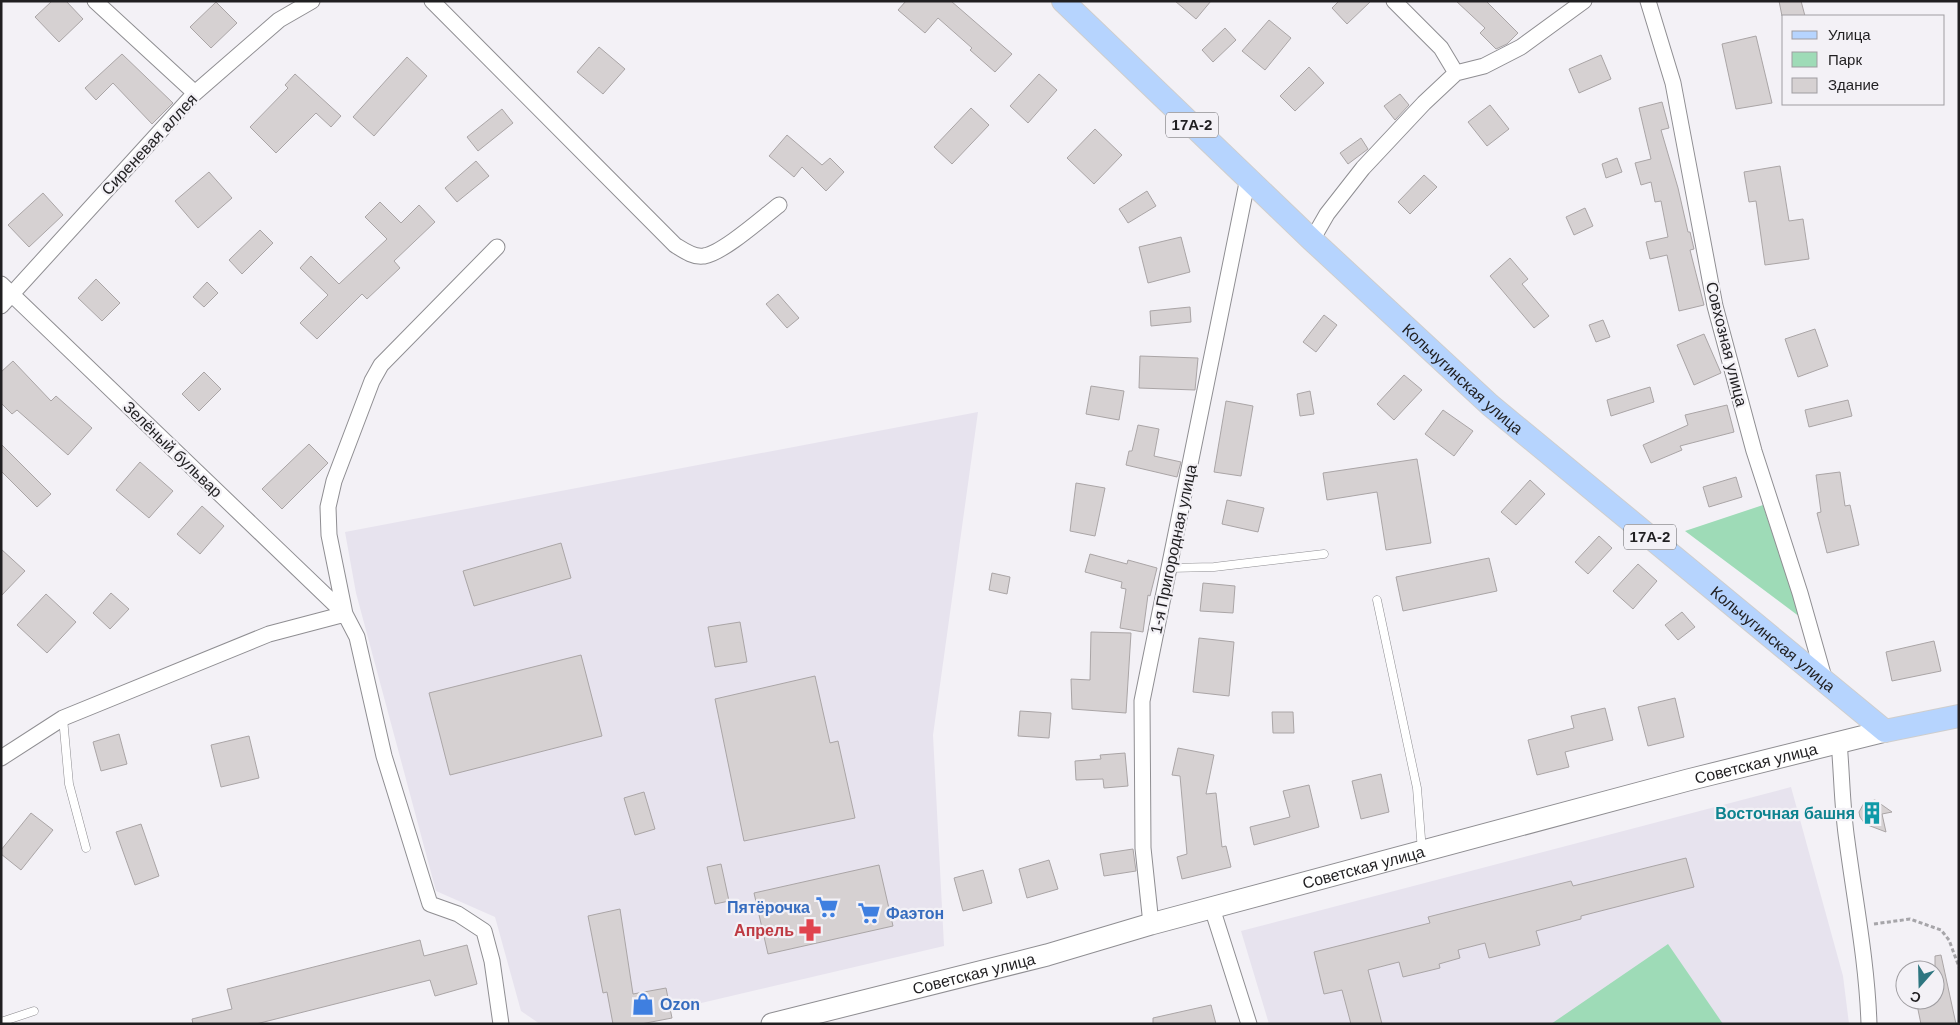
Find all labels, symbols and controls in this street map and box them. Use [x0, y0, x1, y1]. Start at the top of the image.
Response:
legend [1782, 15, 1945, 105]
text: Улица [1828, 26, 1871, 43]
text: Парк [1828, 51, 1862, 68]
text: Здание [1828, 76, 1879, 93]
street label: Сиреневая аллея [98, 90, 200, 198]
road number: 17А-2 [1166, 112, 1218, 138]
street label: Совхозная улица [1703, 280, 1750, 408]
street label: Кольчугинская улица [1399, 320, 1526, 438]
street label: Зелёный бульвар [120, 398, 225, 501]
street label: 1-я Пригородная улица [1147, 463, 1200, 635]
road number: 17А-2 [1624, 524, 1676, 550]
street label: Кольчугинская улица [1707, 583, 1838, 695]
street label: Советская улица [1693, 740, 1819, 787]
building icon: Восточная башня [1859, 800, 1885, 826]
place label: Восточная башня [1715, 805, 1855, 822]
street label: Советская улица [1301, 843, 1427, 892]
supermarket icon: Пятёрочка [814, 894, 840, 920]
place label: Пятёрочка [727, 899, 810, 916]
supermarket icon: Фаэтон [856, 900, 882, 926]
place label: Фаэтон [886, 905, 944, 922]
pharmacy icon: Апрель [797, 917, 823, 943]
place label: Апрель [734, 922, 794, 939]
street label: Советская улица [911, 950, 1037, 997]
north arrow [1895, 960, 1945, 1010]
text: С [1908, 988, 1923, 1006]
shop icon: Ozon [630, 991, 656, 1017]
place label: Ozon [660, 996, 700, 1013]

